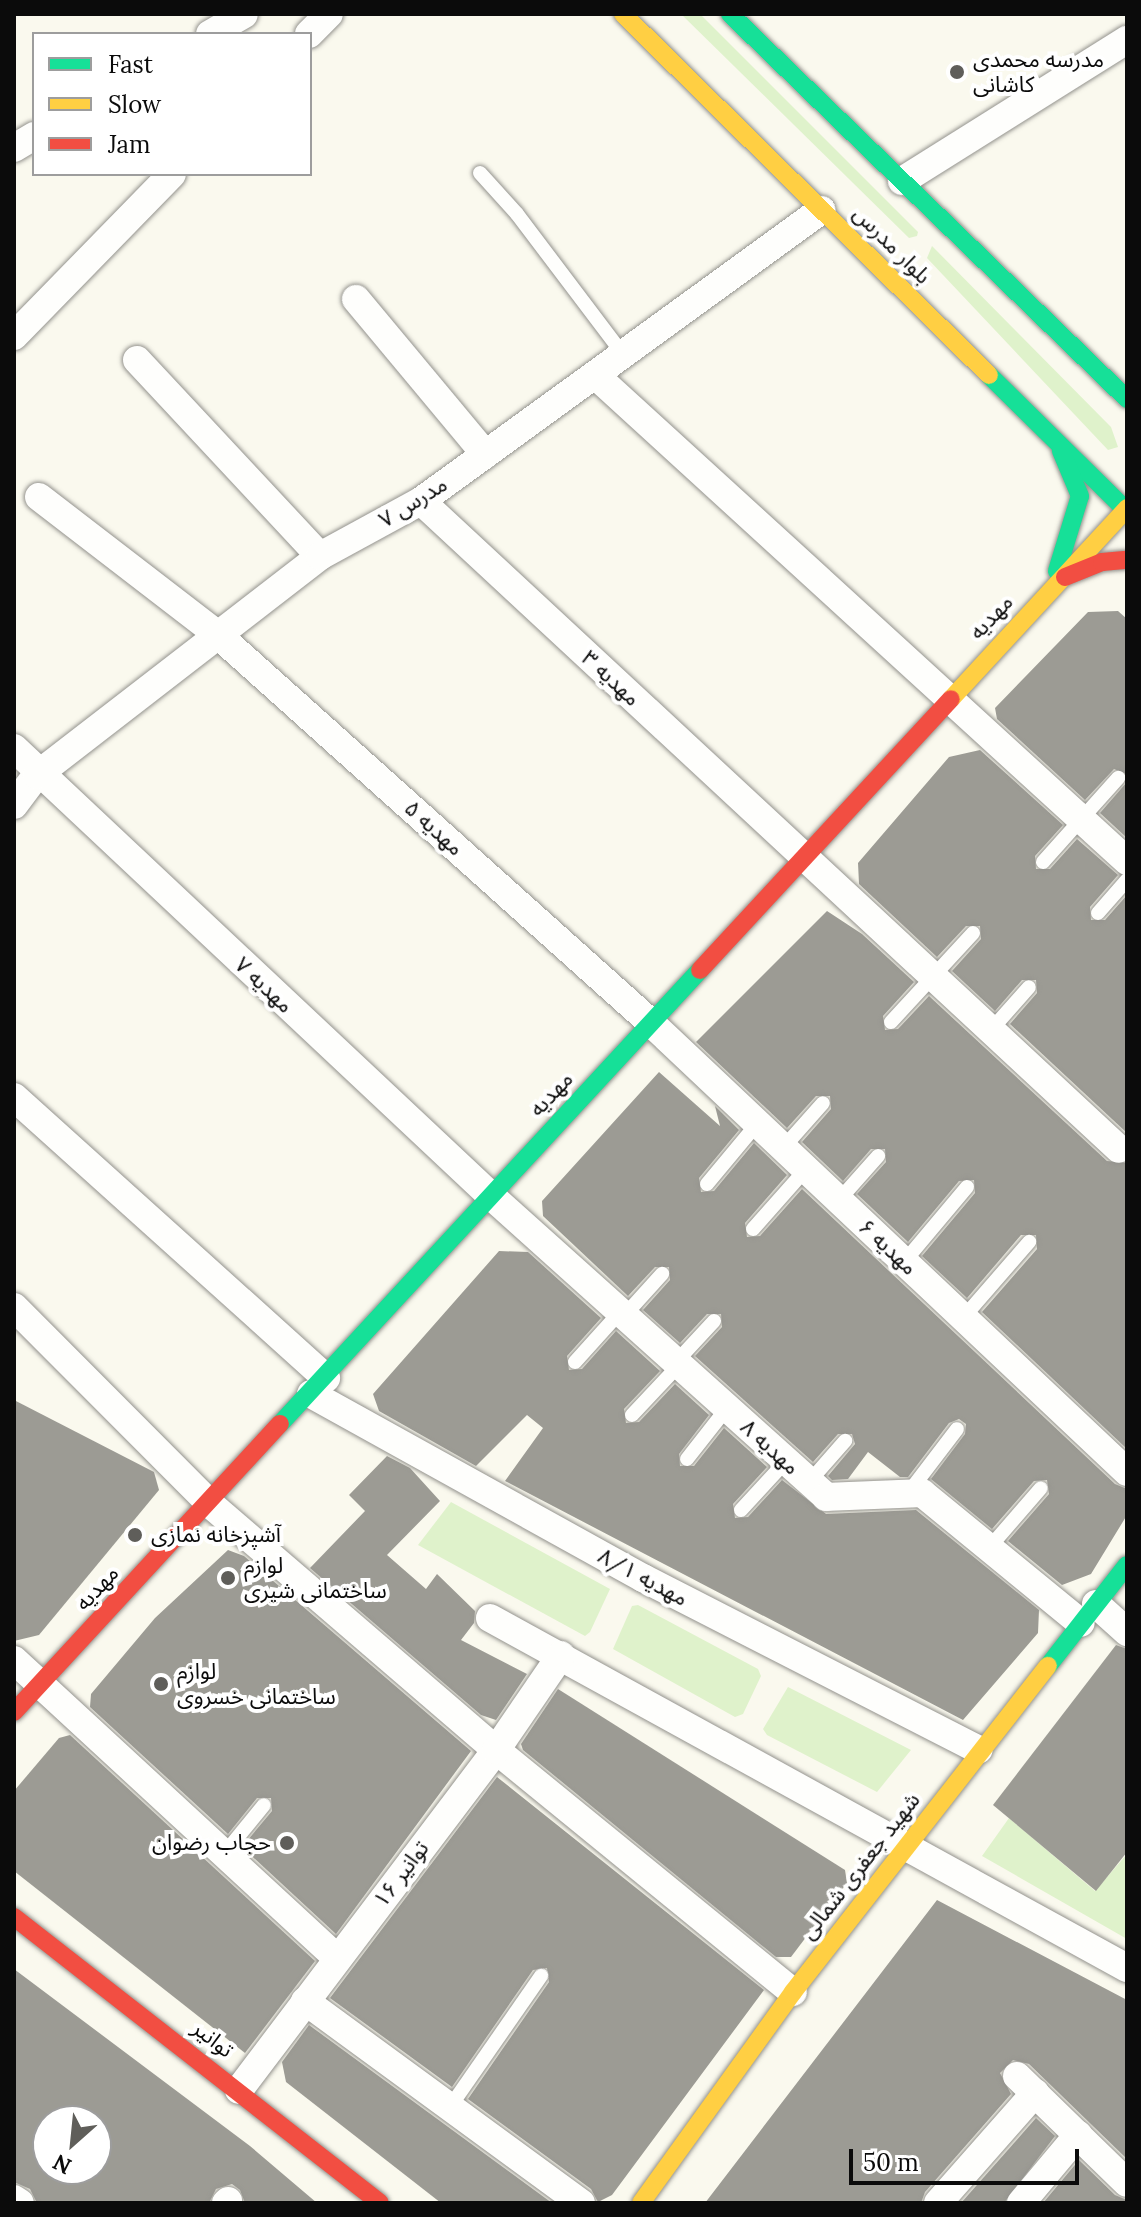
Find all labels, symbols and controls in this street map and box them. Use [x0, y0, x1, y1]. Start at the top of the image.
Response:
legend [32, 32, 312, 176]
place label: مدرسه محمدی کاشانی [973, 46, 1104, 98]
text: Fast [108, 49, 153, 80]
marker: مدرسه محمدی کاشانی [948, 63, 966, 81]
text: Slow [108, 89, 161, 120]
text: Jam [108, 129, 150, 160]
street label: بلوار مدرس [848, 201, 936, 289]
street label: مدرس ۷ [374, 471, 452, 533]
street label: مهدیه [964, 589, 1018, 645]
street label: مهدیه ۳ [576, 644, 646, 712]
street label: مهدیه ۵ [399, 795, 469, 861]
street label: مهدیه ۷ [229, 951, 299, 1019]
street label: مهدیه [524, 1066, 578, 1122]
street label: مهدیه ۶ [853, 1213, 923, 1281]
street label: مهدیه ۸ [735, 1414, 805, 1480]
place label: آشپزخانه نمازی [151, 1522, 281, 1548]
marker: آشپزخانه نمازی [126, 1526, 144, 1544]
street label: مهدیه ۸/۱ [594, 1542, 692, 1612]
place label: لوازم ساختمانی شیری [244, 1552, 387, 1604]
street label: مهدیه [70, 1560, 124, 1616]
marker: لوازم ساختمانی شیری [219, 1569, 237, 1587]
place label: لوازم ساختمانی خسروی [177, 1658, 336, 1710]
marker: لوازم ساختمانی خسروی [152, 1675, 170, 1693]
street label: شهید جعفری شمالی [795, 1787, 925, 1945]
place label: حجاب رضوان [152, 1830, 271, 1856]
marker: حجاب رضوان [278, 1834, 296, 1852]
street label: توانیر ۱۶ [368, 1836, 434, 1912]
street label: توانیر [187, 2015, 239, 2063]
north arrow [32, 2105, 112, 2185]
scale bar [853, 2133, 1083, 2183]
text: 50 m [863, 2147, 919, 2178]
text: N [48, 2148, 76, 2181]

